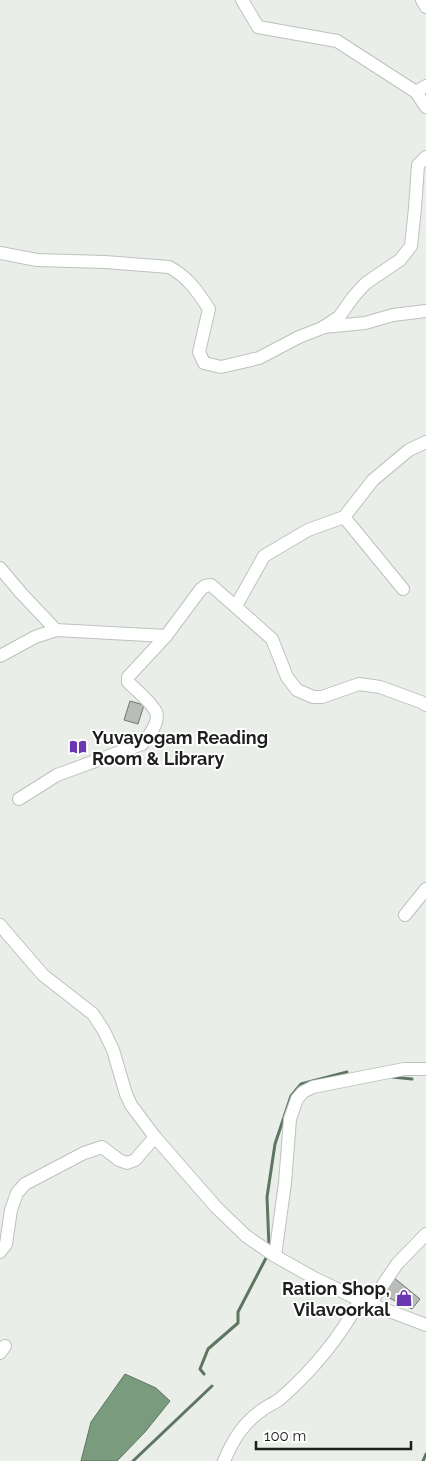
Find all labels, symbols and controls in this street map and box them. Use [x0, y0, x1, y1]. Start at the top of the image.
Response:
place label: Yuvayogam Reading Room & Library [92, 727, 268, 769]
library icon: Yuvayogam Reading Room & Library [68, 737, 88, 757]
place label: Ration Shop, Vilavoorkal [282, 1278, 390, 1320]
shop icon: Ration Shop, Vilavoorkal [394, 1288, 414, 1308]
scale bar [256, 1418, 411, 1450]
text: 100 m [264, 1427, 306, 1445]

